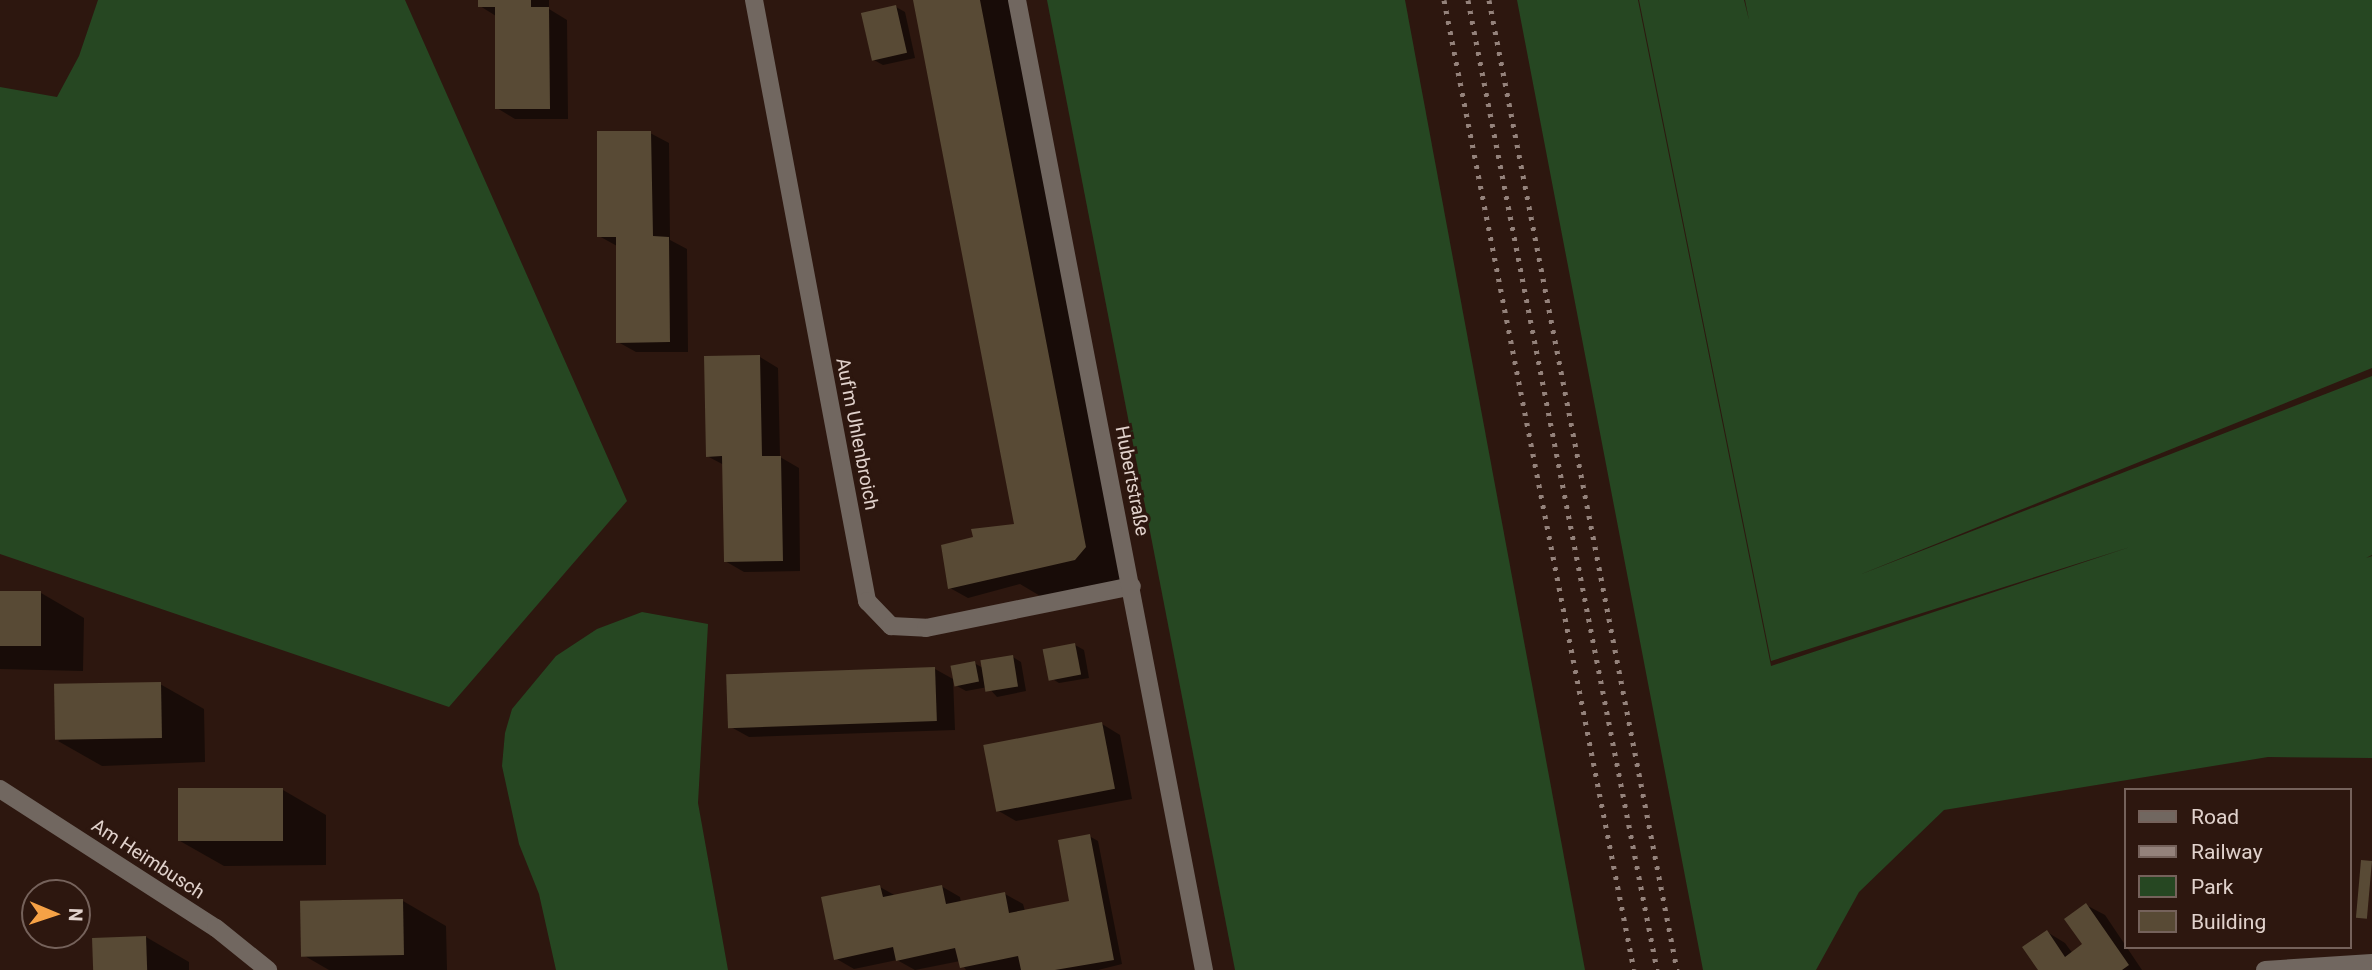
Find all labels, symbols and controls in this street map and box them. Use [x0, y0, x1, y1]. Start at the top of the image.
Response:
street label: Auf'm Uhlenbroich [831, 356, 883, 512]
street label: Hubertstraße [1110, 424, 1154, 538]
legend [2124, 788, 2351, 949]
text: Road [2191, 805, 2239, 829]
street label: Am Heimbusch [87, 814, 209, 904]
text: Railway [2191, 840, 2263, 864]
text: Park [2191, 875, 2233, 899]
north arrow [21, 879, 91, 949]
text: N [64, 908, 87, 922]
text: Building [2191, 910, 2266, 934]

